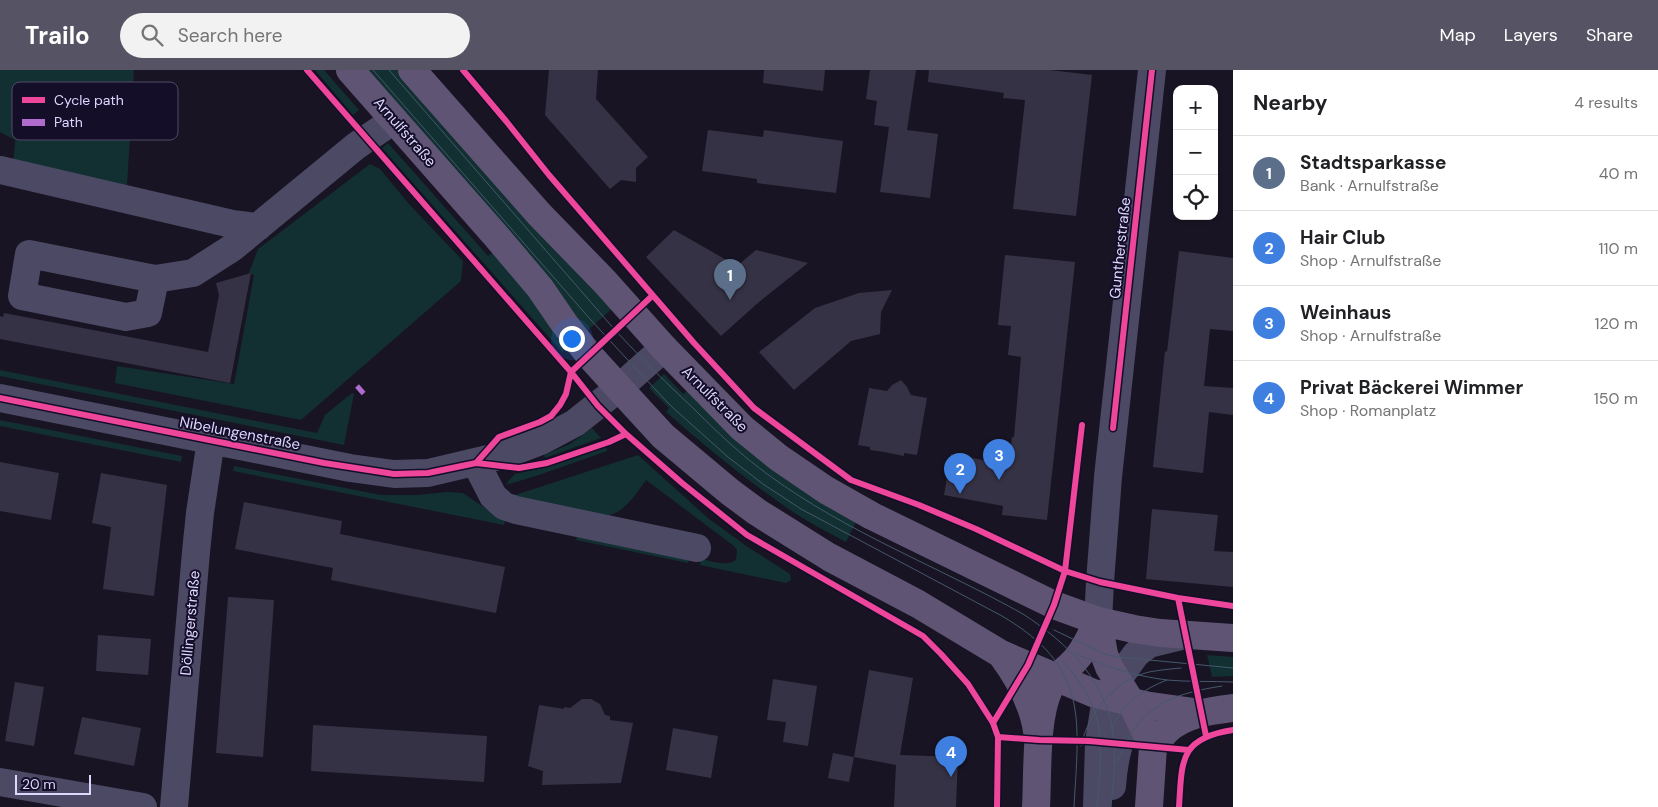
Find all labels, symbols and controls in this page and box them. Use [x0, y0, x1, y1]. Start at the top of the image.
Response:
search box [120, 13, 470, 58]
text: Trailo [25, 20, 90, 51]
icon: search [138, 21, 166, 49]
text: Search here [178, 23, 283, 48]
text: Map [1440, 23, 1476, 47]
text: Layers [1504, 23, 1558, 47]
text: Share [1586, 23, 1633, 47]
legend [12, 82, 178, 140]
map controls [1173, 85, 1218, 220]
button: + [1173, 85, 1218, 130]
text: Nearby [1253, 89, 1327, 117]
text: Cycle path [54, 91, 124, 109]
text: 4 results [1574, 92, 1638, 113]
street label: Arnulfstraße [369, 93, 441, 171]
text: Path [54, 113, 83, 131]
button: − [1173, 130, 1218, 175]
text: Stadtsparkasse [1300, 150, 1446, 175]
text: 1 [1266, 163, 1272, 184]
text: 40 m [1599, 163, 1638, 184]
button: locate [1173, 175, 1218, 220]
text: Bank · Arnulfstraße [1300, 175, 1439, 196]
street label: Guntherstraße [1105, 196, 1135, 300]
text: Hair Club [1300, 225, 1385, 250]
text: 2 [1264, 238, 1274, 259]
text: 110 m [1599, 238, 1638, 259]
text: Shop · Arnulfstraße [1300, 250, 1441, 271]
pin: 1 [714, 259, 746, 300]
text: Weinhaus [1300, 300, 1391, 325]
text: 3 [1264, 313, 1274, 334]
text: 120 m [1594, 313, 1638, 334]
text: Shop · Arnulfstraße [1300, 325, 1441, 346]
your location [559, 326, 585, 352]
street label: Arnulfstraße [678, 362, 752, 436]
text: Privat Bäckerei Wimmer [1300, 375, 1523, 400]
text: 4 [1264, 388, 1274, 409]
text: 150 m [1594, 388, 1638, 409]
text: Shop · Romanplatz [1300, 400, 1436, 421]
street label: Nibelungenstraße [178, 411, 302, 455]
pin: 3 [983, 439, 1015, 480]
pin: 2 [944, 453, 976, 494]
street label: Döllingerstraße [175, 570, 205, 676]
pin: 4 [935, 736, 967, 777]
scale bar [15, 772, 91, 795]
text: 20 m [22, 775, 56, 793]

